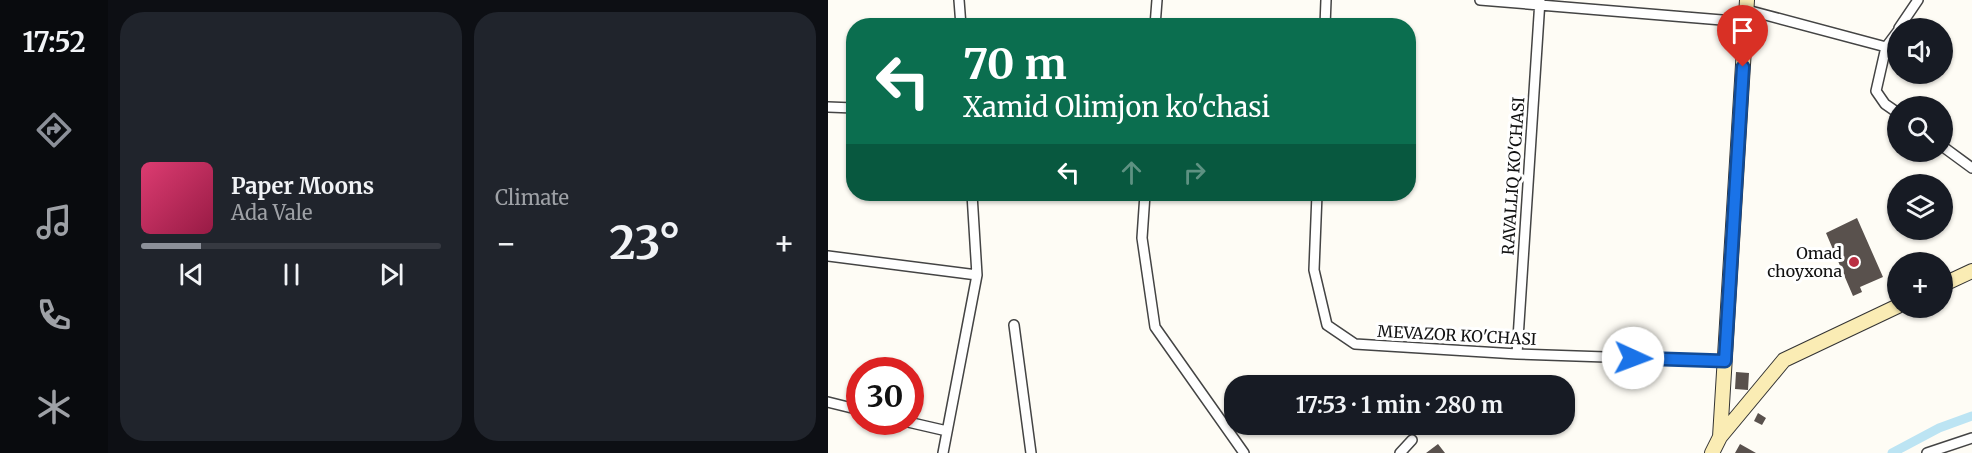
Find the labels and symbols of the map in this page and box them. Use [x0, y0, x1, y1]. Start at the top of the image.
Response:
pin [1717, 5, 1768, 67]
street label: RAVALLIQ KO'CHASI [1497, 96, 1529, 256]
place label: Omad choyxona [1767, 243, 1842, 281]
marker: Omad choyxona [1847, 255, 1861, 269]
street label: MEVAZOR KO'CHASI [1377, 321, 1537, 349]
position arrow [1601, 326, 1665, 390]
speed limit sign: 30 [846, 357, 924, 435]

